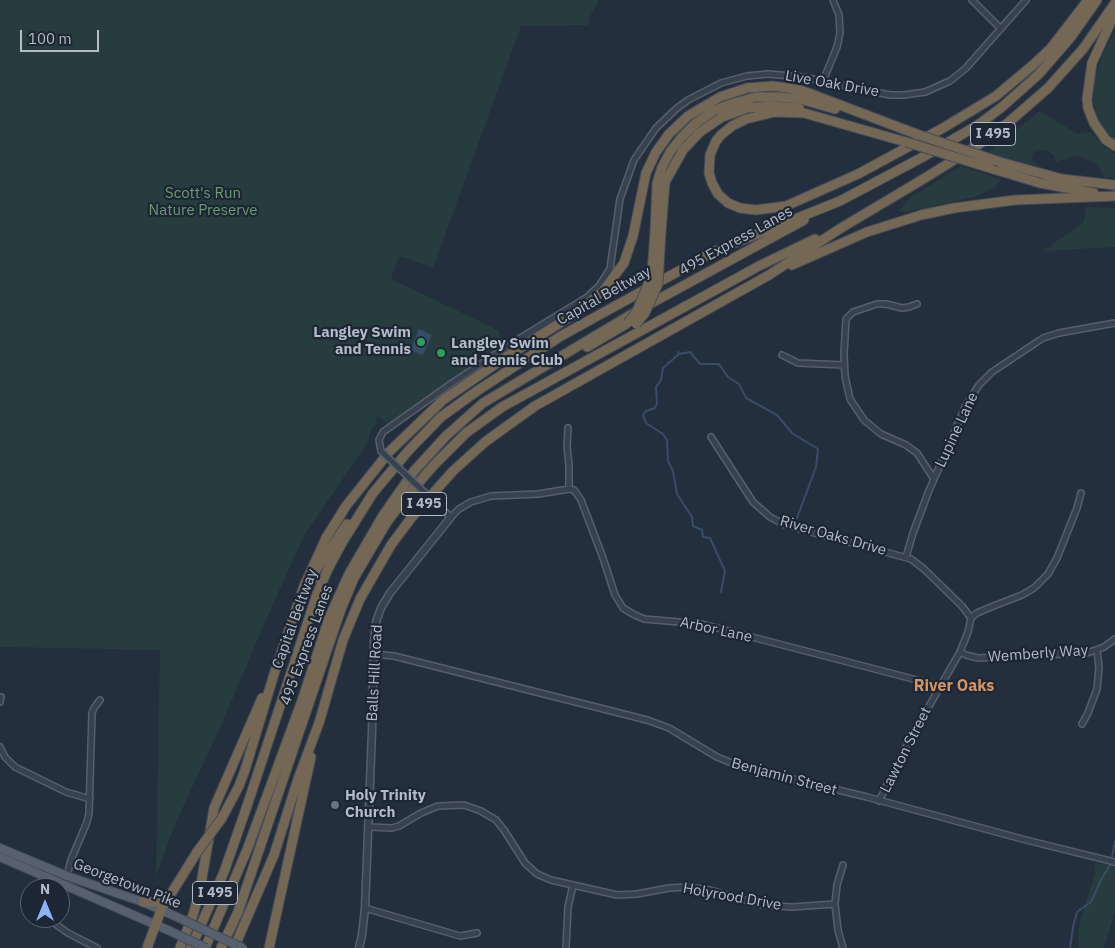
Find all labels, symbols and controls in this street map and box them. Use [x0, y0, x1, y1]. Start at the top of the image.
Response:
scale bar [22, 20, 101, 52]
text: 100 m [28, 29, 72, 48]
street label: Live Oak Drive [784, 67, 880, 101]
road number: I 495 [970, 122, 1016, 146]
park label: Scott's Run Nature Preserve [149, 185, 257, 220]
street label: 495 Express Lanes [676, 202, 796, 280]
street label: Capital Beltway [554, 263, 654, 329]
place label: Langley Swim and Tennis [313, 324, 411, 359]
place label: Langley Swim and Tennis Club [451, 335, 563, 370]
marker: Langley Swim and Tennis [415, 336, 427, 348]
marker: Langley Swim and Tennis Club [435, 347, 447, 359]
street label: Lupine Lane [932, 390, 982, 470]
road number: I 495 [402, 492, 446, 516]
street label: River Oaks Drive [778, 512, 888, 560]
street label: Capital Beltway [269, 567, 321, 671]
street label: 495 Express Lanes [277, 582, 337, 708]
street label: Arbor Lane [678, 614, 754, 646]
street label: Balls Hill Road [363, 624, 387, 722]
street label: Wemberly Way [987, 642, 1089, 666]
district label: River Oaks [914, 676, 994, 696]
street label: Lawton Street [877, 704, 935, 796]
street label: Benjamin Street [729, 754, 839, 800]
place label: Holy Trinity Church [345, 787, 426, 822]
marker: Holy Trinity Church [329, 799, 341, 811]
street label: Georgetown Pike [71, 855, 183, 913]
north arrow [20, 878, 70, 928]
street label: Holyrood Drive [681, 879, 783, 915]
text: N [40, 880, 50, 898]
road number: I 495 [192, 881, 238, 904]

